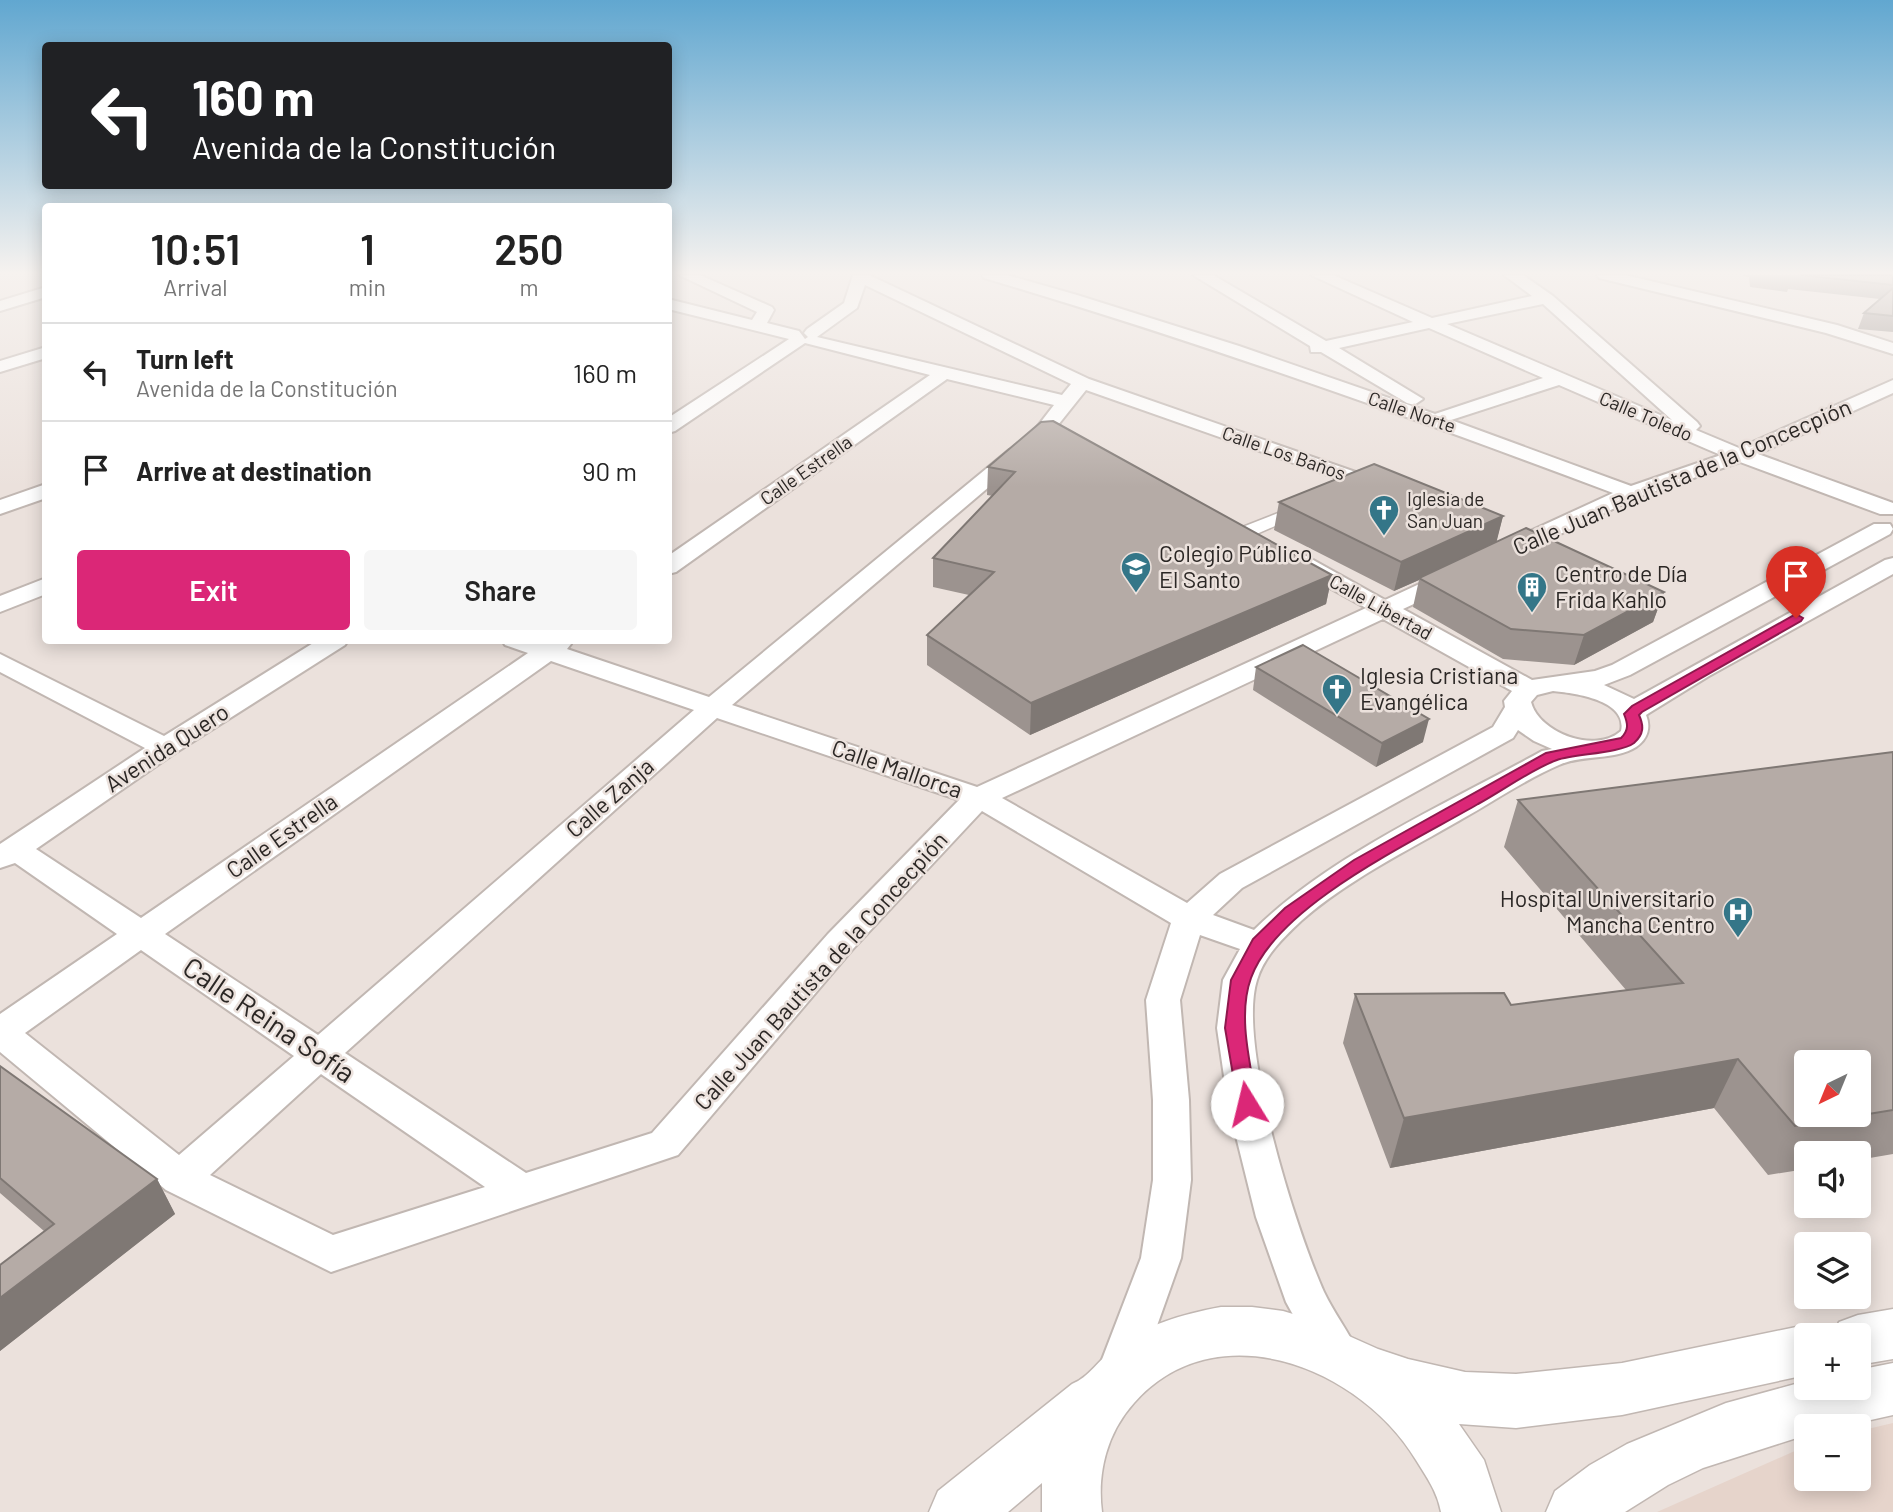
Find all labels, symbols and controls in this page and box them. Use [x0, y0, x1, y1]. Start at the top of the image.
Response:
text: 160 m [192, 67, 314, 126]
icon: left [77, 70, 168, 161]
text: Avenida de la Constitución [192, 127, 556, 165]
text: 10:51 [150, 223, 240, 273]
text: 1 [360, 223, 375, 273]
text: 250 [494, 223, 564, 273]
text: Arrival [163, 273, 227, 301]
text: min [349, 273, 386, 301]
text: m [519, 273, 538, 301]
text: Turn left [136, 343, 234, 374]
icon: left [77, 353, 115, 391]
text: 160 m [573, 357, 637, 388]
text: Avenida de la Constitución [136, 374, 398, 402]
street label: Calle Norte [1365, 386, 1459, 437]
street label: Calle Toledo [1596, 386, 1696, 445]
street label: Calle Juan Bautista de la Concecpión [1508, 392, 1855, 560]
street label: Calle Los Baños [1219, 421, 1349, 484]
street label: Calle Estrella [755, 430, 856, 510]
icon: arrive [77, 451, 115, 489]
text: Arrive at destination [136, 455, 372, 486]
text: 90 m [582, 455, 637, 486]
place label: Iglesia de San Juan [1407, 487, 1484, 532]
church icon: Iglesia de San Juan [1367, 493, 1401, 537]
place label: Colegio Público El Santo [1159, 539, 1312, 593]
pin [1766, 546, 1826, 618]
button: Exit [77, 550, 350, 630]
button: Share [364, 550, 637, 630]
school or university icon: Colegio Público El Santo [1119, 550, 1153, 594]
icon: arrive [1777, 557, 1815, 595]
place label: Centro de Día Frida Kahlo [1555, 559, 1688, 613]
street label: Calle Libertad [1326, 569, 1437, 644]
building icon: Centro de Día Frida Kahlo [1515, 570, 1549, 614]
place label: Iglesia Cristiana Evangélica [1360, 661, 1518, 715]
church icon: Iglesia Cristiana Evangélica [1320, 672, 1354, 716]
street label: Avenida Quero [99, 697, 234, 798]
street label: Calle Mallorca [828, 733, 966, 803]
street label: Calle Zanja [560, 752, 659, 843]
street label: Calle Estrella [220, 787, 342, 884]
street label: Calle Juan Bautista de la Concecpión [688, 825, 953, 1115]
place label: Hospital Universitario Mancha Centro [1500, 884, 1715, 938]
hospital icon: Hospital Universitario Mancha Centro [1721, 895, 1755, 939]
street label: Calle Reina Sofía [177, 949, 362, 1089]
north arrow [1794, 1050, 1871, 1127]
map controls [1794, 1050, 1871, 1491]
position arrow [1210, 1067, 1284, 1141]
button: sound [1794, 1141, 1871, 1218]
button: layers [1794, 1232, 1871, 1309]
button: + [1794, 1323, 1871, 1400]
button: − [1794, 1414, 1871, 1491]

